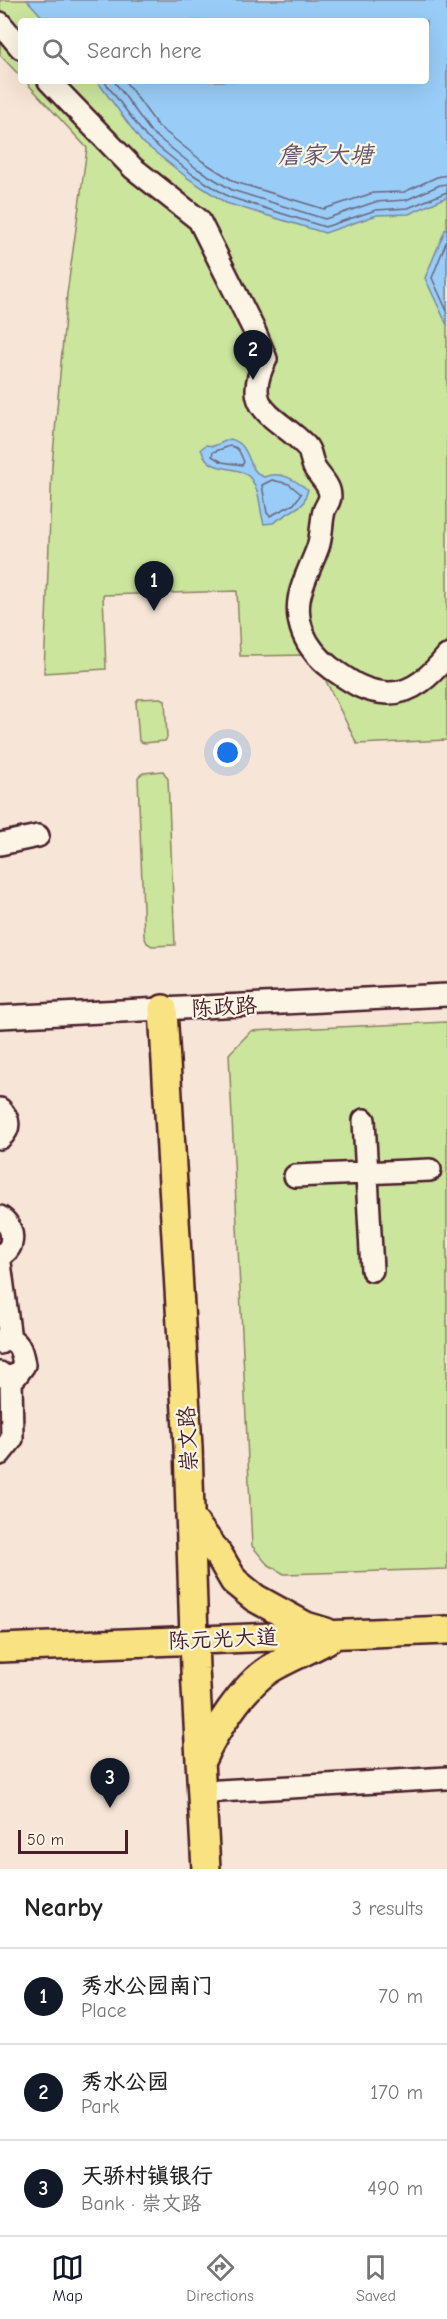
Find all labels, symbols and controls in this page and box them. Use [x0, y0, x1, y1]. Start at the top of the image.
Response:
search box [18, 18, 429, 84]
icon: search [39, 35, 72, 68]
text: Search here [87, 38, 202, 64]
water label: 詹家大塘 [277, 141, 376, 169]
pin: 2 [234, 330, 272, 380]
pin: 1 [134, 562, 174, 611]
your location [213, 738, 242, 767]
street label: 陈政路 [190, 992, 258, 1022]
street label: 崇文路 [173, 1405, 203, 1473]
street label: 陈元光大道 [168, 1624, 278, 1654]
pin: 3 [90, 1758, 130, 1808]
scale bar [18, 1827, 128, 1854]
text: 50 m [27, 1831, 64, 1849]
text: Nearby [24, 1893, 103, 1923]
text: 3 results [352, 1897, 423, 1920]
text: 秀水公园南门 [81, 1973, 213, 1999]
text: 1 [40, 1985, 47, 2008]
text: 70 m [378, 1985, 423, 2008]
text: Place [81, 1999, 127, 2022]
text: 秀水公园 [81, 2069, 169, 2095]
text: 2 [39, 2081, 48, 2104]
text: 170 m [370, 2081, 423, 2104]
text: Park [81, 2095, 119, 2118]
text: 天骄村镇银行 [81, 2163, 213, 2189]
text: 3 [39, 2177, 48, 2200]
text: 490 m [367, 2177, 423, 2200]
text: Bank · 崇文路 [81, 2192, 201, 2215]
tab: Map [51, 2251, 84, 2305]
tab: Directions [186, 2251, 254, 2305]
tab: Saved [356, 2251, 396, 2305]

